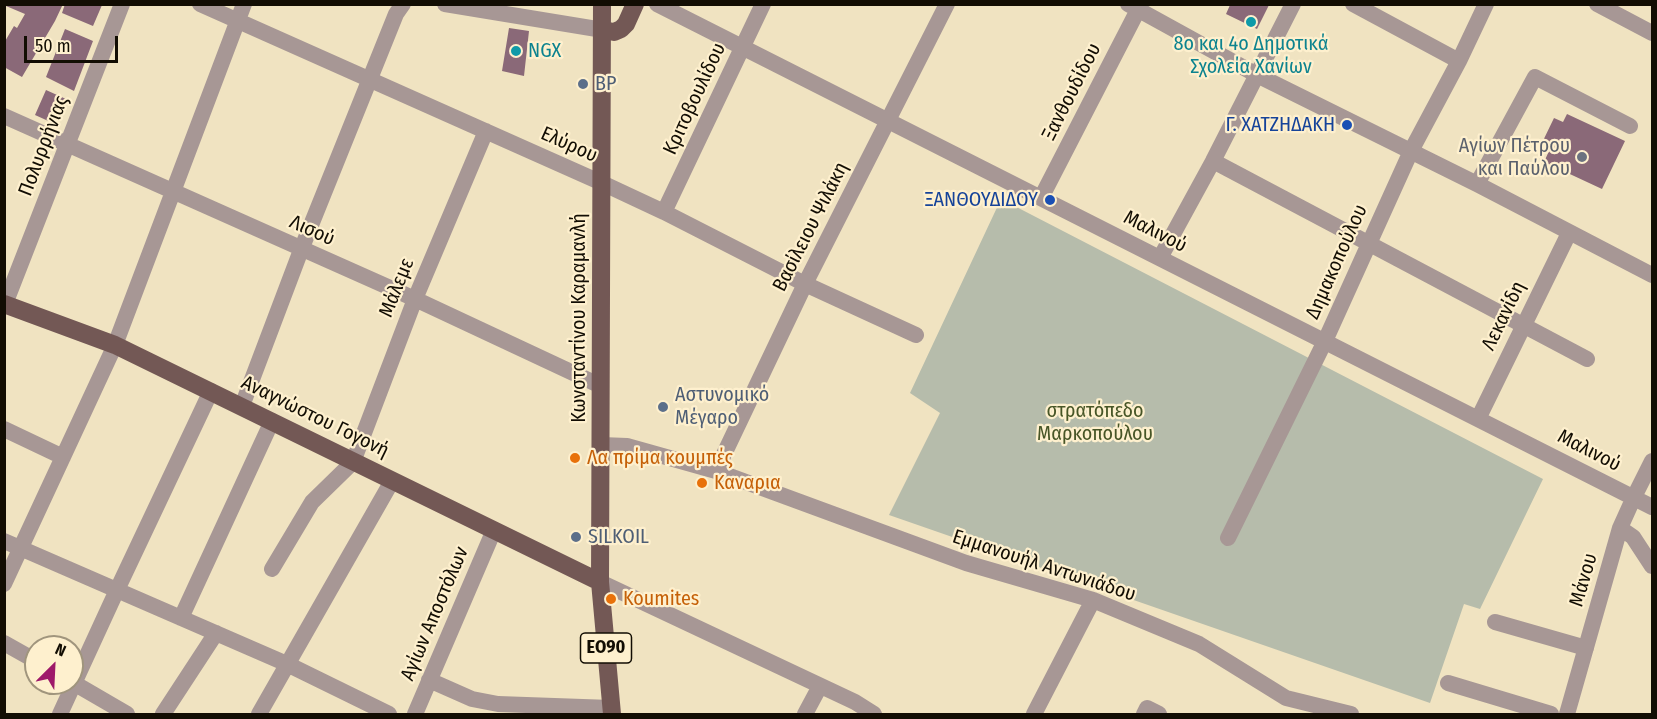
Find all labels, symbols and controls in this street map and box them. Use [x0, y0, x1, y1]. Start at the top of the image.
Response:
marker: 8ο και 4ο Δημοτικά Σχολεία Χανίων [1244, 15, 1258, 29]
scale bar [27, 24, 122, 62]
place label: 8ο και 4ο Δημοτικά Σχολεία Χανίων [1174, 32, 1328, 79]
text: 50 m [35, 35, 71, 57]
place label: NGX [528, 39, 561, 63]
street label: Κριτοβουλίδου [659, 39, 731, 159]
street label: Ξανθουδίδου [1037, 39, 1107, 145]
marker: NGX [509, 44, 523, 58]
place label: BP [595, 72, 616, 96]
marker: BP [576, 77, 590, 91]
street label: Πολυρρήνιας [14, 92, 74, 200]
place label: Γ. ΧΑΤΖΗΔΑΚΗ [1226, 113, 1335, 137]
marker: Γ. ΧΑΤΖΗΔΑΚΗ [1340, 118, 1354, 132]
street label: Ελύρου [537, 122, 601, 168]
place label: Αγίων Πέτρου και Παύλου [1459, 134, 1570, 181]
marker: Αγίων Πέτρου και Παύλου [1575, 150, 1589, 164]
street label: Βασίλειου Ψιλάκη [768, 158, 854, 296]
place label: ΞΑΝΘΟΥΔΙΔΟΥ [924, 188, 1038, 212]
marker: ΞΑΝΘΟΥΔΙΔΟΥ [1043, 193, 1057, 207]
street label: Δημακοπούλου [1301, 201, 1373, 323]
street label: Μαλινού [1119, 206, 1191, 258]
street label: Λισού [286, 210, 338, 252]
street label: Κωνσταντίνου Καραμανλή [567, 213, 591, 423]
street label: Μάλεμε [374, 255, 420, 321]
street label: Λεκανίδη [1477, 278, 1531, 354]
street label: Αναγνώστου Γογονή [237, 371, 393, 463]
place label: Αστυνομικό Μέγαρο [675, 383, 769, 430]
park label: στρατόπεδο Μαρκοπούλου [1037, 399, 1153, 446]
marker: Αστυνομικό Μέγαρο [656, 400, 670, 414]
street label: Μαλινού [1553, 425, 1625, 477]
place label: Λα πρίμα κουμπές [587, 446, 733, 470]
marker: Λα πρίμα κουμπές [568, 451, 582, 465]
place label: Καναρια [714, 471, 781, 495]
marker: Καναρια [695, 476, 709, 490]
place label: SILKOIL [588, 525, 649, 549]
street label: Εμμανουήλ Αντωνιάδου [949, 525, 1139, 607]
marker: SILKOIL [569, 530, 583, 544]
street label: Αγίων Αποστόλων [396, 543, 474, 685]
street label: Μάνου [1565, 551, 1603, 609]
place label: Koumites [623, 587, 699, 611]
marker: Koumites [604, 592, 618, 606]
road number: ΕΟ90 [580, 633, 632, 663]
north arrow [24, 635, 84, 695]
text: N [52, 639, 69, 661]

